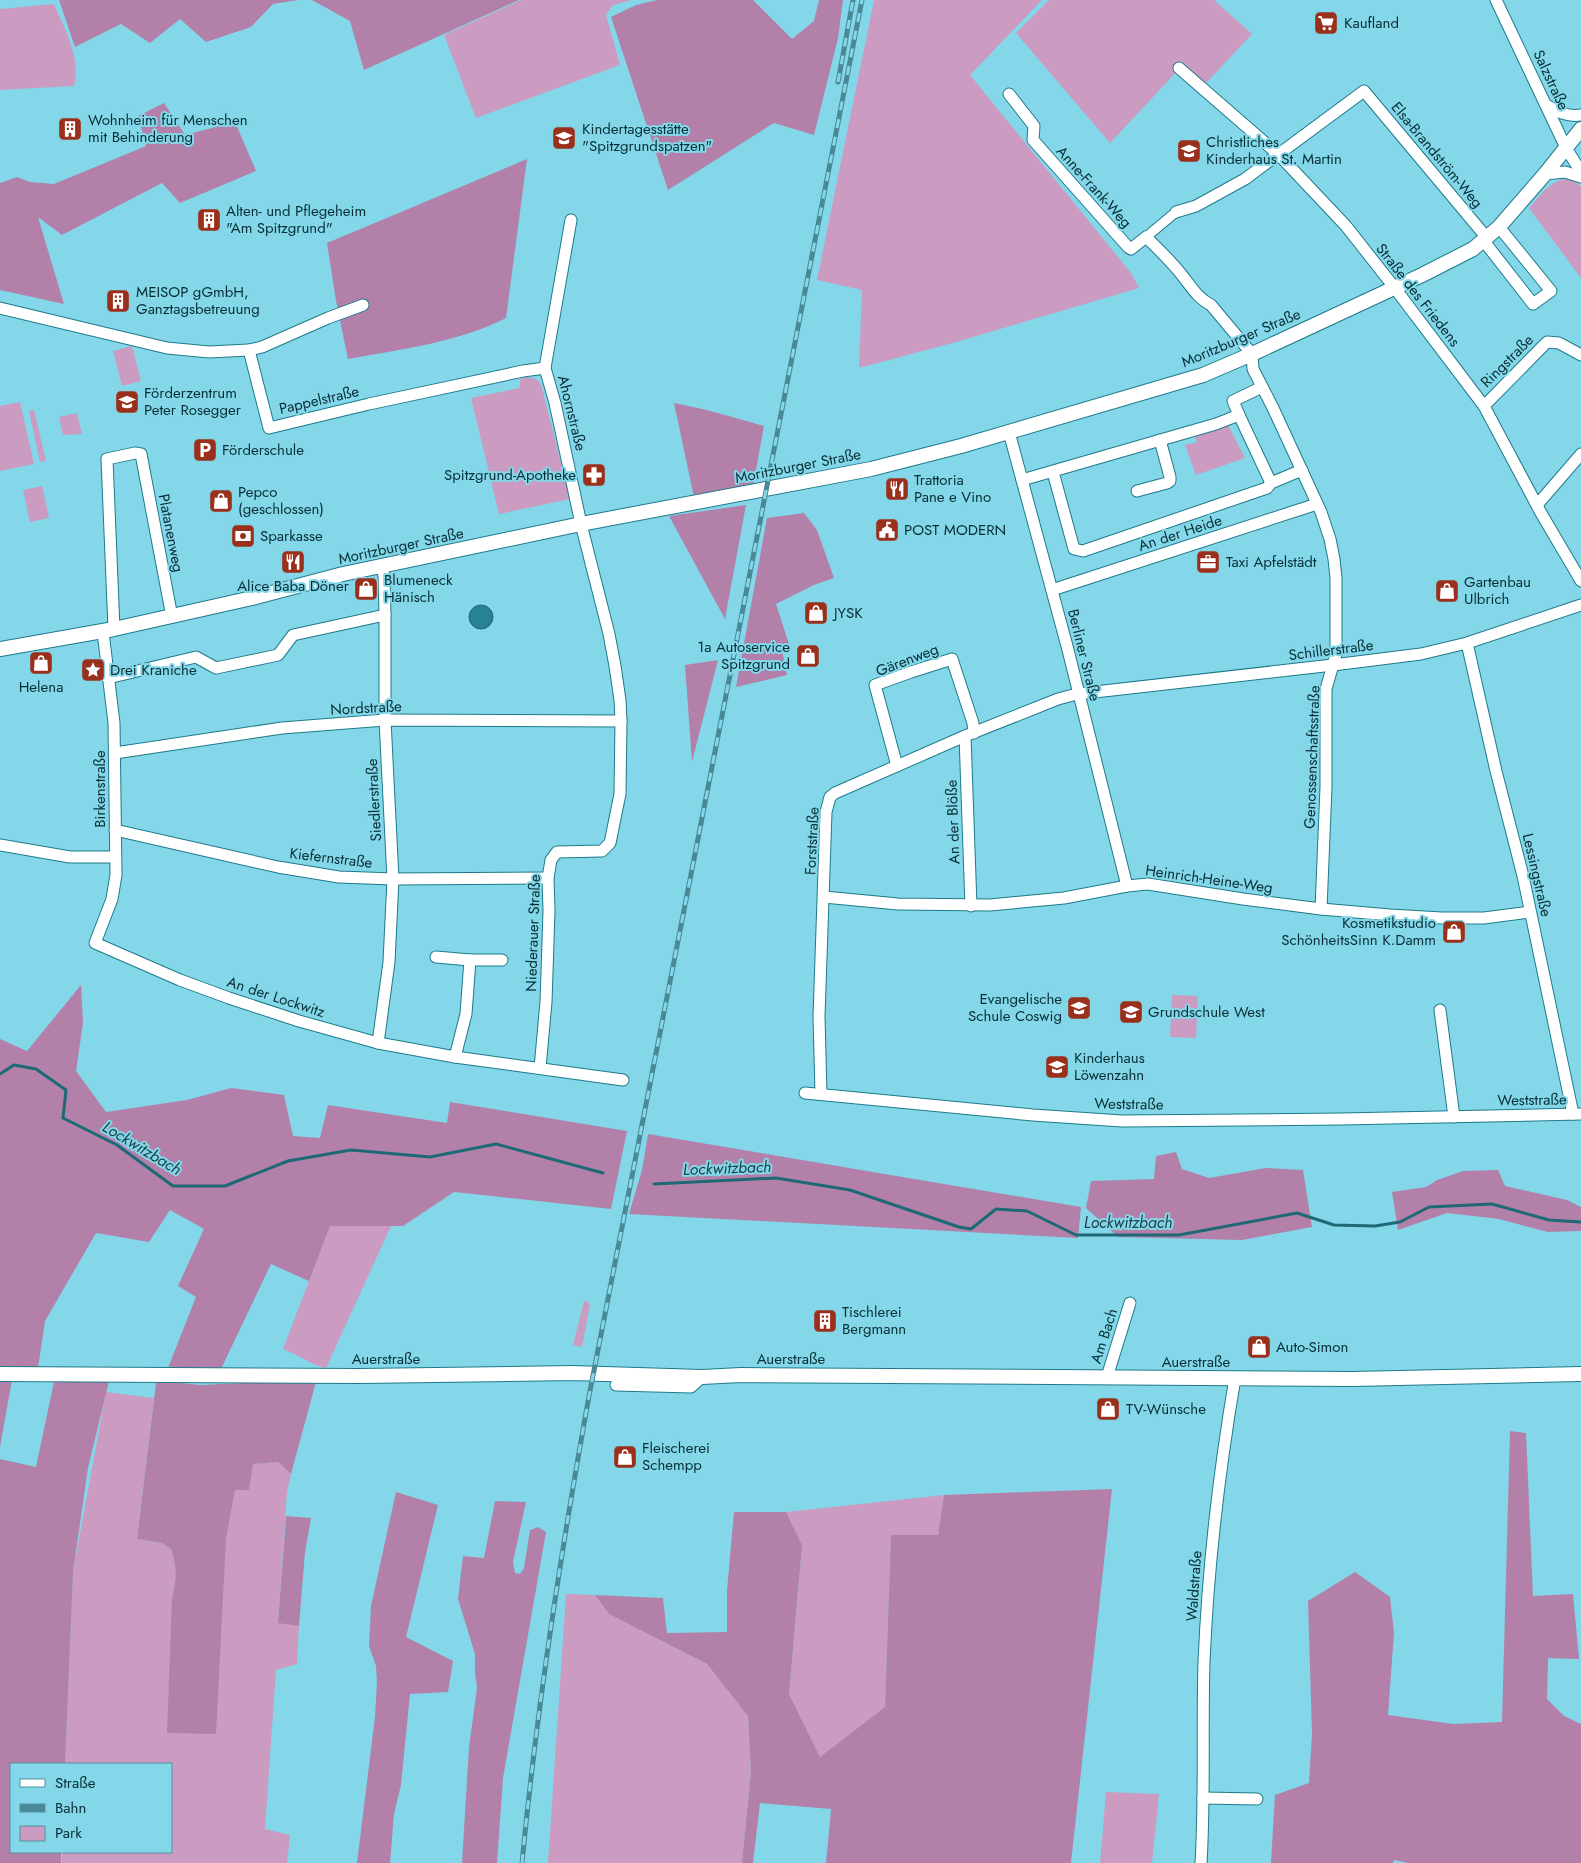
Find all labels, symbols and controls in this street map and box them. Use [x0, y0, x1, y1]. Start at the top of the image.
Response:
supermarket icon: Kaufland [1313, 10, 1339, 36]
place label: Kaufland [1344, 12, 1399, 34]
street label: Salzstraße [1528, 46, 1575, 114]
street label: Elsa-Brandström-Weg [1386, 97, 1488, 213]
place label: Wohnheim für Menschen mit Behinderung [88, 109, 248, 148]
building icon: Wohnheim für Menschen mit Behinderung [57, 116, 83, 142]
place label: Kindertagesstätte "Spitzgrundspatzen" [582, 118, 712, 157]
school or university icon: Kindertagesstätte "Spitzgrundspatzen" [551, 125, 577, 151]
place label: Christliches Kinderhaus St. Martin [1206, 131, 1342, 170]
school or university icon: Christliches Kinderhaus St. Martin [1176, 138, 1202, 164]
street label: Anne-Frank-Weg [1051, 141, 1137, 233]
place label: Alten- und Pflegeheim "Am Spitzgrund" [226, 200, 366, 239]
building icon: Alten- und Pflegeheim "Am Spitzgrund" [196, 207, 222, 233]
street label: Straße des Friedens [1371, 239, 1465, 351]
place label: MEISOP gGmbH, Ganztagsbetreuung [136, 281, 260, 320]
building icon: MEISOP gGmbH, Ganztagsbetreuung [105, 288, 131, 314]
street label: Moritzburger Straße [1178, 303, 1304, 373]
street label: Ringstraße [1476, 329, 1539, 392]
street label: Ahornstraße [552, 373, 592, 453]
street label: Pappelstraße [277, 380, 361, 420]
place label: Förderzentrum Peter Rosegger [144, 382, 242, 421]
school or university icon: Förderzentrum Peter Rosegger [114, 389, 140, 415]
parking icon: Förderschule [192, 437, 218, 463]
place label: Förderschule [222, 439, 304, 461]
street label: Moritzburger Straße [733, 443, 863, 489]
pharmacy icon: Spitzgrund-Apotheke [581, 462, 607, 488]
place label: Spitzgrund-Apotheke [444, 464, 576, 486]
place label: Trattoria Pane e Vino [914, 469, 991, 508]
restaurant icon: Trattoria Pane e Vino [884, 476, 910, 502]
place label: Pepco (geschlossen) [238, 481, 324, 520]
shop icon: Pepco (geschlossen) [208, 488, 234, 514]
street label: Platanenweg [153, 492, 189, 574]
street label: An der Heide [1135, 509, 1225, 557]
public building icon: POST MODERN [874, 517, 900, 543]
place label: POST MODERN [904, 519, 1006, 541]
street label: Moritzburger Straße [336, 522, 466, 570]
bank icon: Sparkasse [230, 523, 256, 549]
place label: Sparkasse [260, 525, 323, 547]
restaurant icon: Alice Baba Döner [280, 549, 306, 575]
office icon: Taxi Apfelstädt [1195, 549, 1221, 575]
place label: Taxi Apfelstädt [1226, 551, 1317, 573]
place label: Blumeneck Hänisch [384, 569, 453, 608]
place label: Gartenbau Ulbrich [1464, 571, 1531, 610]
place label: Alice Baba Döner [237, 575, 350, 597]
shop icon: Blumeneck Hänisch [353, 576, 379, 602]
shop icon: Gartenbau Ulbrich [1434, 578, 1460, 604]
shop icon: JYSK [803, 600, 829, 626]
place label: JYSK [832, 602, 863, 624]
street label: Berliner Straße [1062, 607, 1106, 704]
street label: Schillerstraße [1287, 634, 1375, 666]
place label: 1a Autoservice Spitzgrund [698, 636, 790, 675]
street label: Gärenweg [872, 638, 942, 682]
shop icon: 1a Autoservice Spitzgrund [795, 643, 821, 669]
shop icon: Helena [28, 650, 54, 676]
place icon: Drei Kraniche [80, 657, 106, 683]
place label: Drei Kraniche [110, 659, 197, 681]
place label: Helena [19, 676, 63, 698]
street label: Genossenschaftsstraße [1299, 685, 1326, 829]
street label: Nordstraße [330, 695, 403, 721]
street label: Birkenstraße [89, 750, 111, 828]
street label: Siedlerstraße [361, 758, 387, 842]
street label: An der Blöße [941, 779, 965, 865]
street label: Forststraße [799, 806, 825, 876]
street label: Lessingstraße [1517, 831, 1557, 919]
street label: Kiefernstraße [288, 842, 374, 874]
street label: Heinrich-Heine-Weg [1144, 859, 1274, 899]
street label: Niederauer Straße [520, 874, 546, 992]
place label: Kosmetikstudio SchönheitsSinn K.Damm [1281, 912, 1436, 951]
shop icon: Kosmetikstudio SchönheitsSinn K.Damm [1441, 919, 1467, 945]
street label: An der Lockwitz [224, 971, 328, 1023]
place label: Evangelische Schule Coswig [968, 988, 1062, 1027]
school or university icon: Evangelische Schule Coswig [1066, 995, 1092, 1021]
school or university icon: Grundschule West [1118, 999, 1144, 1025]
place label: Grundschule West [1148, 1001, 1265, 1023]
place label: Kinderhaus Löwenzahn [1074, 1047, 1145, 1086]
school or university icon: Kinderhaus Löwenzahn [1044, 1054, 1070, 1080]
street label: Weststraße [1497, 1088, 1567, 1112]
street label: Weststraße [1094, 1092, 1164, 1116]
water label: Lockwitzbach [98, 1115, 186, 1181]
water label: Lockwitzbach [682, 1155, 772, 1181]
water label: Lockwitzbach [1084, 1211, 1172, 1234]
place label: Tischlerei Bergmann [842, 1301, 906, 1340]
street label: Am Bach [1085, 1306, 1123, 1366]
building icon: Tischlerei Bergmann [812, 1308, 838, 1334]
shop icon: Auto-Simon [1246, 1334, 1272, 1360]
place label: Auto-Simon [1276, 1336, 1348, 1358]
street label: Auerstraße [352, 1348, 421, 1370]
street label: Auerstraße [757, 1348, 826, 1370]
street label: Auerstraße [1162, 1351, 1231, 1373]
shop icon: TV-Wünsche [1095, 1396, 1121, 1422]
place label: TV-Wünsche [1126, 1398, 1206, 1420]
place label: Fleischerei Schempp [642, 1437, 710, 1476]
shop icon: Fleischerei Schempp [612, 1444, 638, 1470]
street label: Waldstraße [1181, 1550, 1207, 1622]
legend [10, 1763, 172, 1853]
text: Straße [55, 1772, 96, 1794]
text: Bahn [55, 1797, 86, 1819]
text: Park [55, 1822, 82, 1844]

